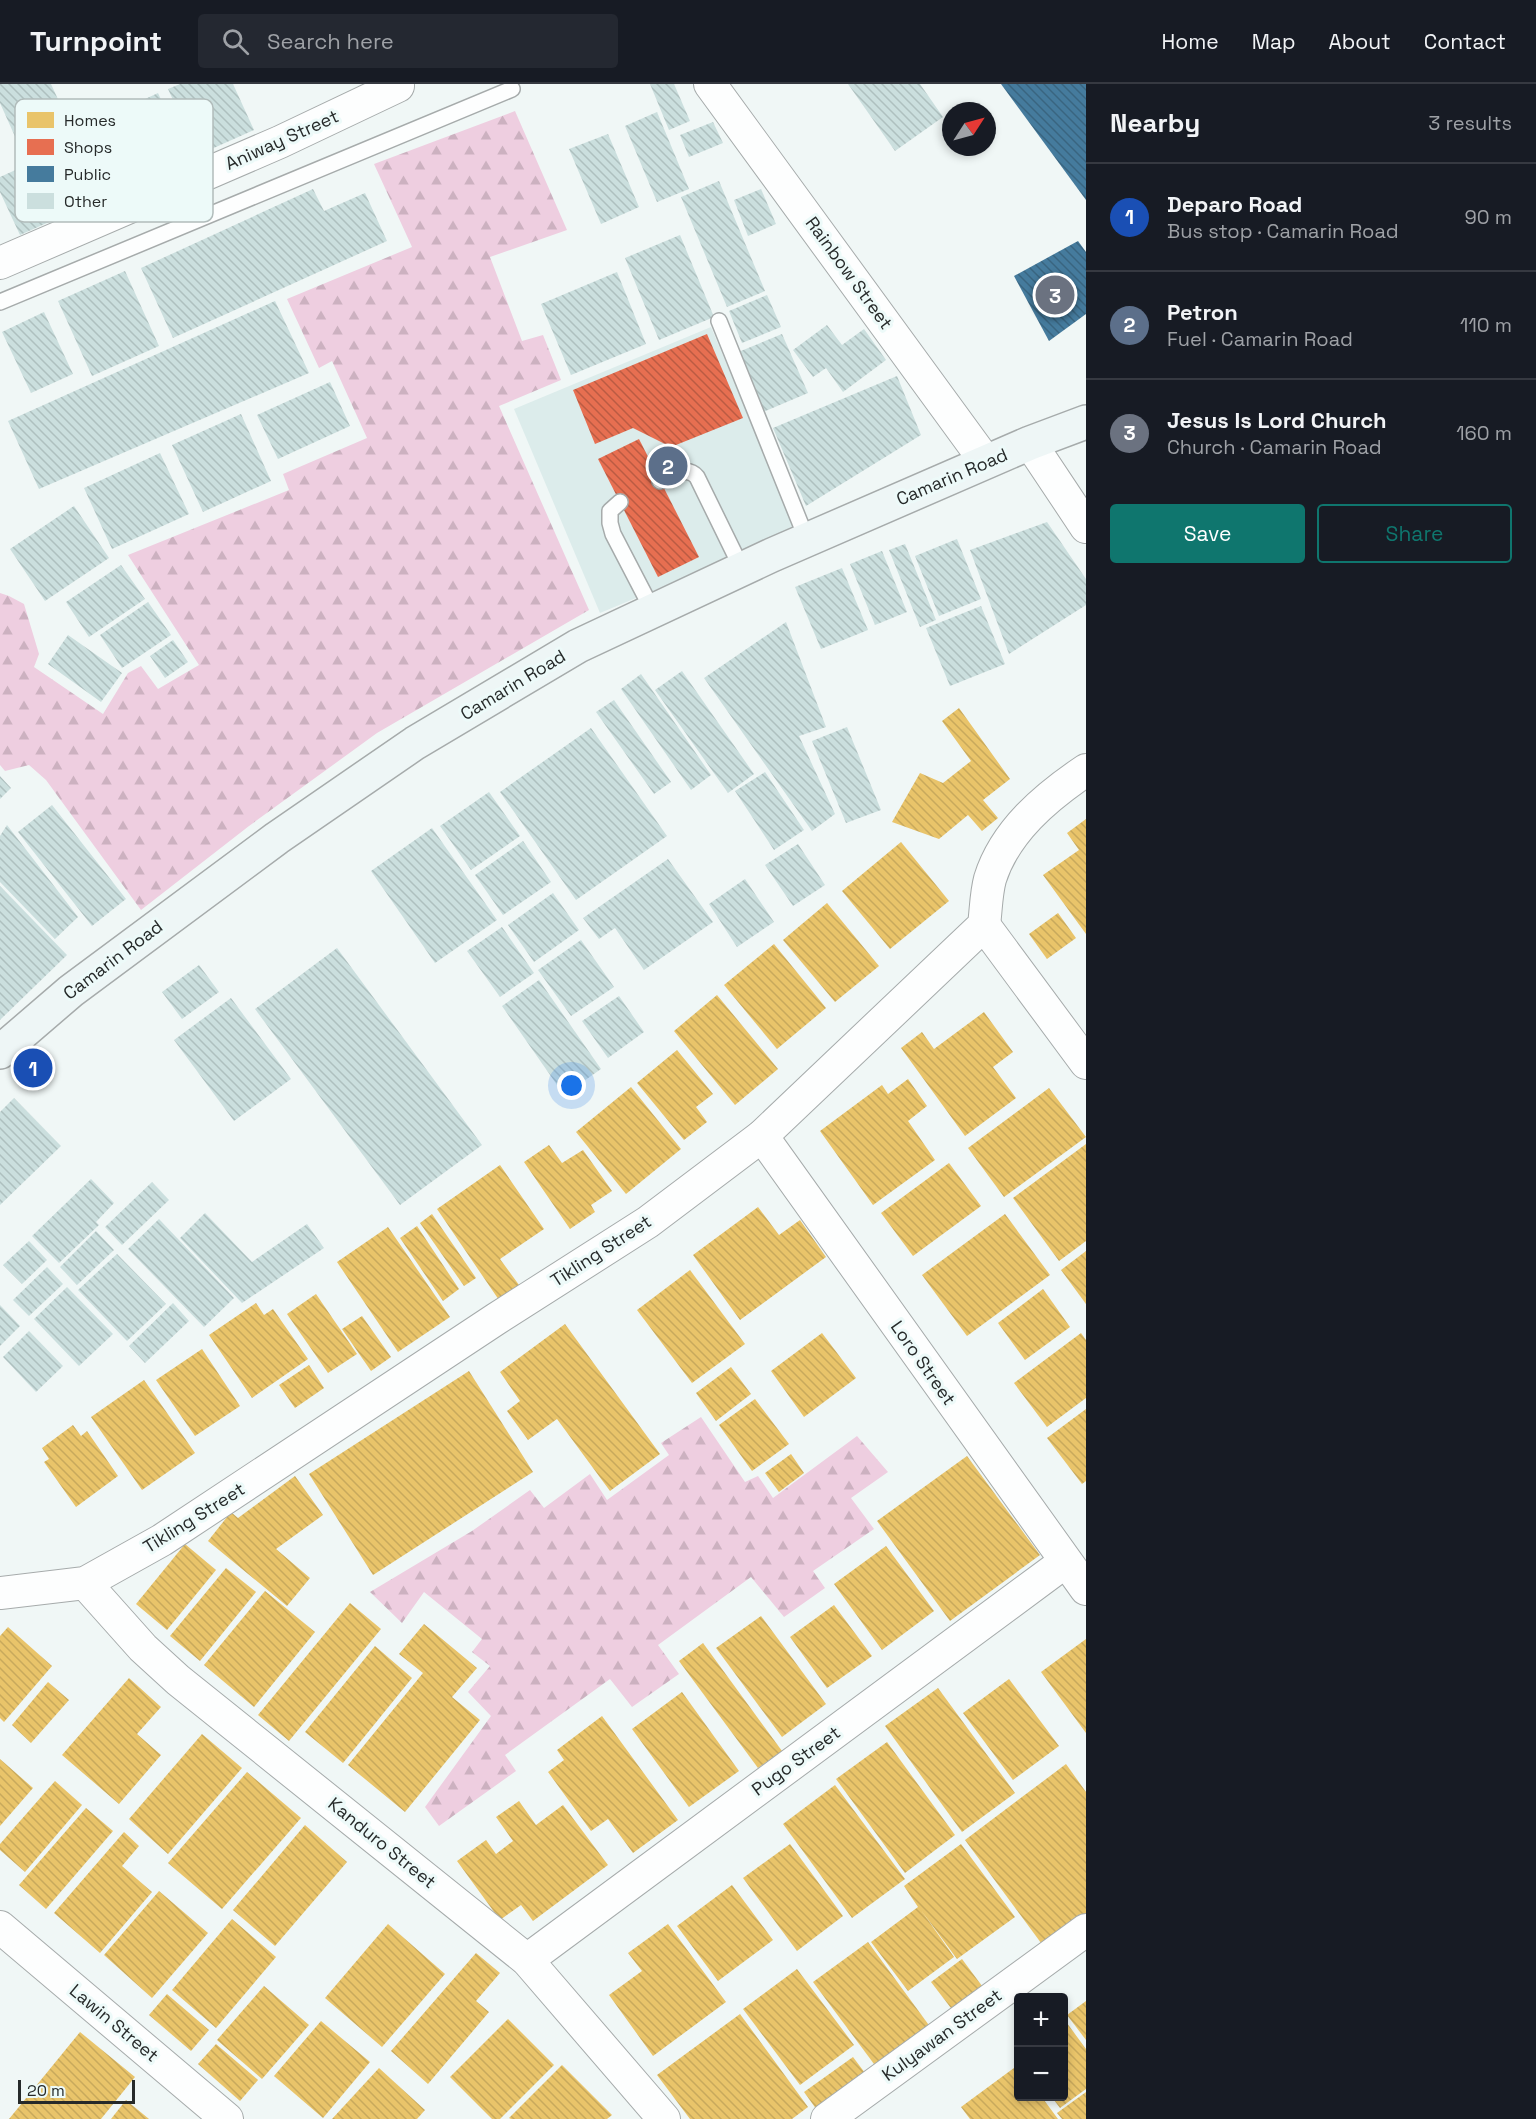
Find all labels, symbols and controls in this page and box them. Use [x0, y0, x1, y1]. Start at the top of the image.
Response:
search box [198, 14, 618, 68]
text: Turnpoint [30, 23, 162, 59]
icon: search [219, 25, 252, 58]
text: Search here [267, 27, 394, 55]
text: Home [1161, 28, 1219, 55]
text: Map [1252, 28, 1296, 55]
text: About [1329, 28, 1391, 55]
text: Contact [1424, 28, 1506, 55]
legend [15, 99, 213, 222]
north arrow [942, 102, 996, 156]
street label: Aniway Street [221, 104, 342, 175]
text: Nearby [1110, 106, 1200, 140]
text: Homes [64, 110, 116, 131]
text: 3 results [1428, 110, 1512, 136]
text: Shops [64, 137, 112, 158]
text: Public [64, 164, 111, 185]
text: Deparo Road [1167, 190, 1302, 218]
text: Other [64, 191, 107, 212]
text: 1 [1125, 204, 1134, 230]
text: 90 m [1465, 204, 1512, 230]
street label: Rainbow Street [801, 212, 898, 334]
text: Bus stop · Camarin Road [1167, 218, 1399, 244]
pin: 3 [1036, 272, 1074, 318]
text: Petron [1167, 298, 1238, 326]
text: 2 [1124, 312, 1135, 338]
text: 110 m [1460, 312, 1512, 338]
text: Fuel · Camarin Road [1167, 326, 1353, 352]
text: Jesus Is Lord Church [1167, 406, 1387, 434]
text: 3 [1123, 420, 1136, 446]
text: 160 m [1456, 420, 1512, 446]
text: Church · Camarin Road [1167, 434, 1382, 460]
street label: Camarin Road [893, 443, 1011, 510]
pin: 2 [648, 444, 688, 488]
button: Save [1110, 504, 1305, 563]
button: Share [1317, 504, 1512, 563]
street label: Camarin Road [456, 644, 570, 725]
street label: Camarin Road [58, 915, 167, 1005]
pin: 1 [14, 1046, 52, 1090]
your location [557, 1071, 586, 1100]
street label: Tikling Street [546, 1209, 655, 1292]
street label: Loro Street [886, 1316, 961, 1409]
street label: Tikling Street [139, 1477, 249, 1558]
street label: Pugo Street [747, 1721, 845, 1801]
street label: Kanduro Street [324, 1792, 441, 1893]
street label: Lawin Street [65, 1979, 164, 2067]
street label: Kulyawan Street [877, 1983, 1006, 2086]
map controls [1014, 1993, 1068, 2101]
button: + [1014, 1993, 1068, 2047]
button: − [1014, 2047, 1068, 2101]
scale bar [18, 2077, 135, 2104]
text: 20 m [27, 2080, 65, 2101]

